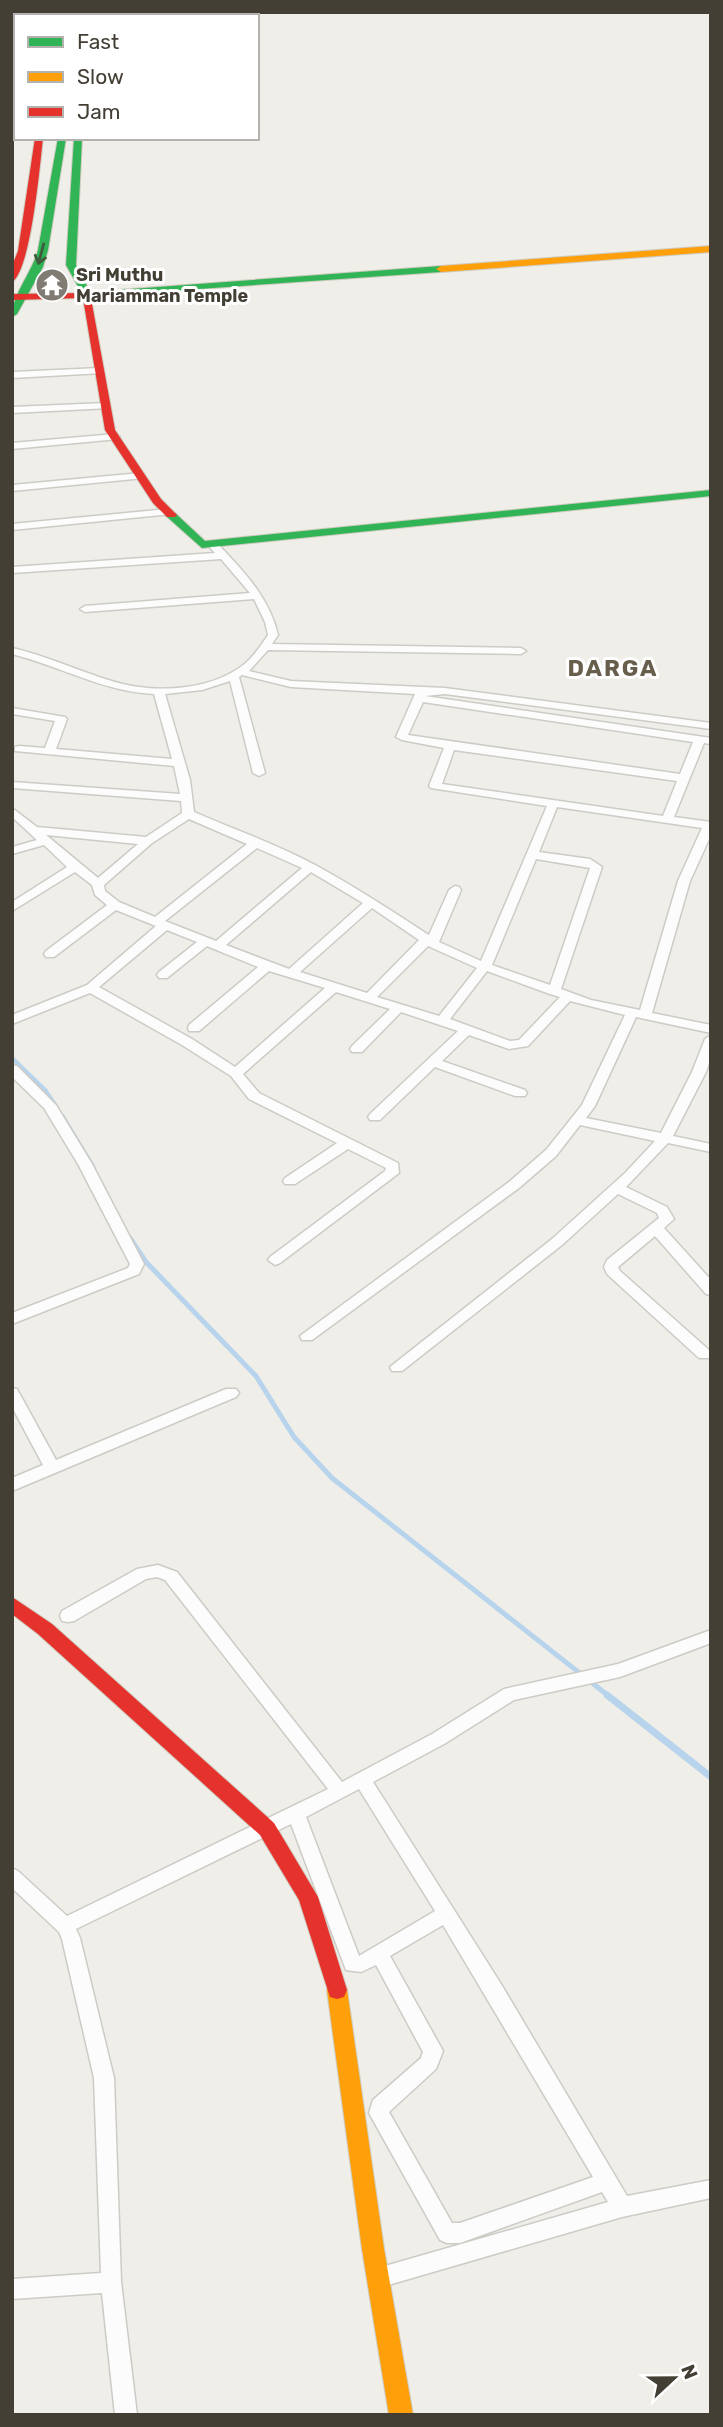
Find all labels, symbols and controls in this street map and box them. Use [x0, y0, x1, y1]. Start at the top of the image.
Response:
legend [14, 14, 259, 140]
text: Fast [77, 29, 119, 54]
text: Slow [77, 64, 124, 89]
text: Jam [77, 99, 121, 124]
one-way arrow [34, 242, 47, 264]
place label: Sri Muthu Mariamman Temple [76, 264, 248, 307]
temple icon: Sri Muthu Mariamman Temple [33, 266, 71, 304]
district label: DARGA [567, 654, 659, 682]
north arrow [639, 2343, 709, 2413]
text: N [676, 2361, 703, 2382]

